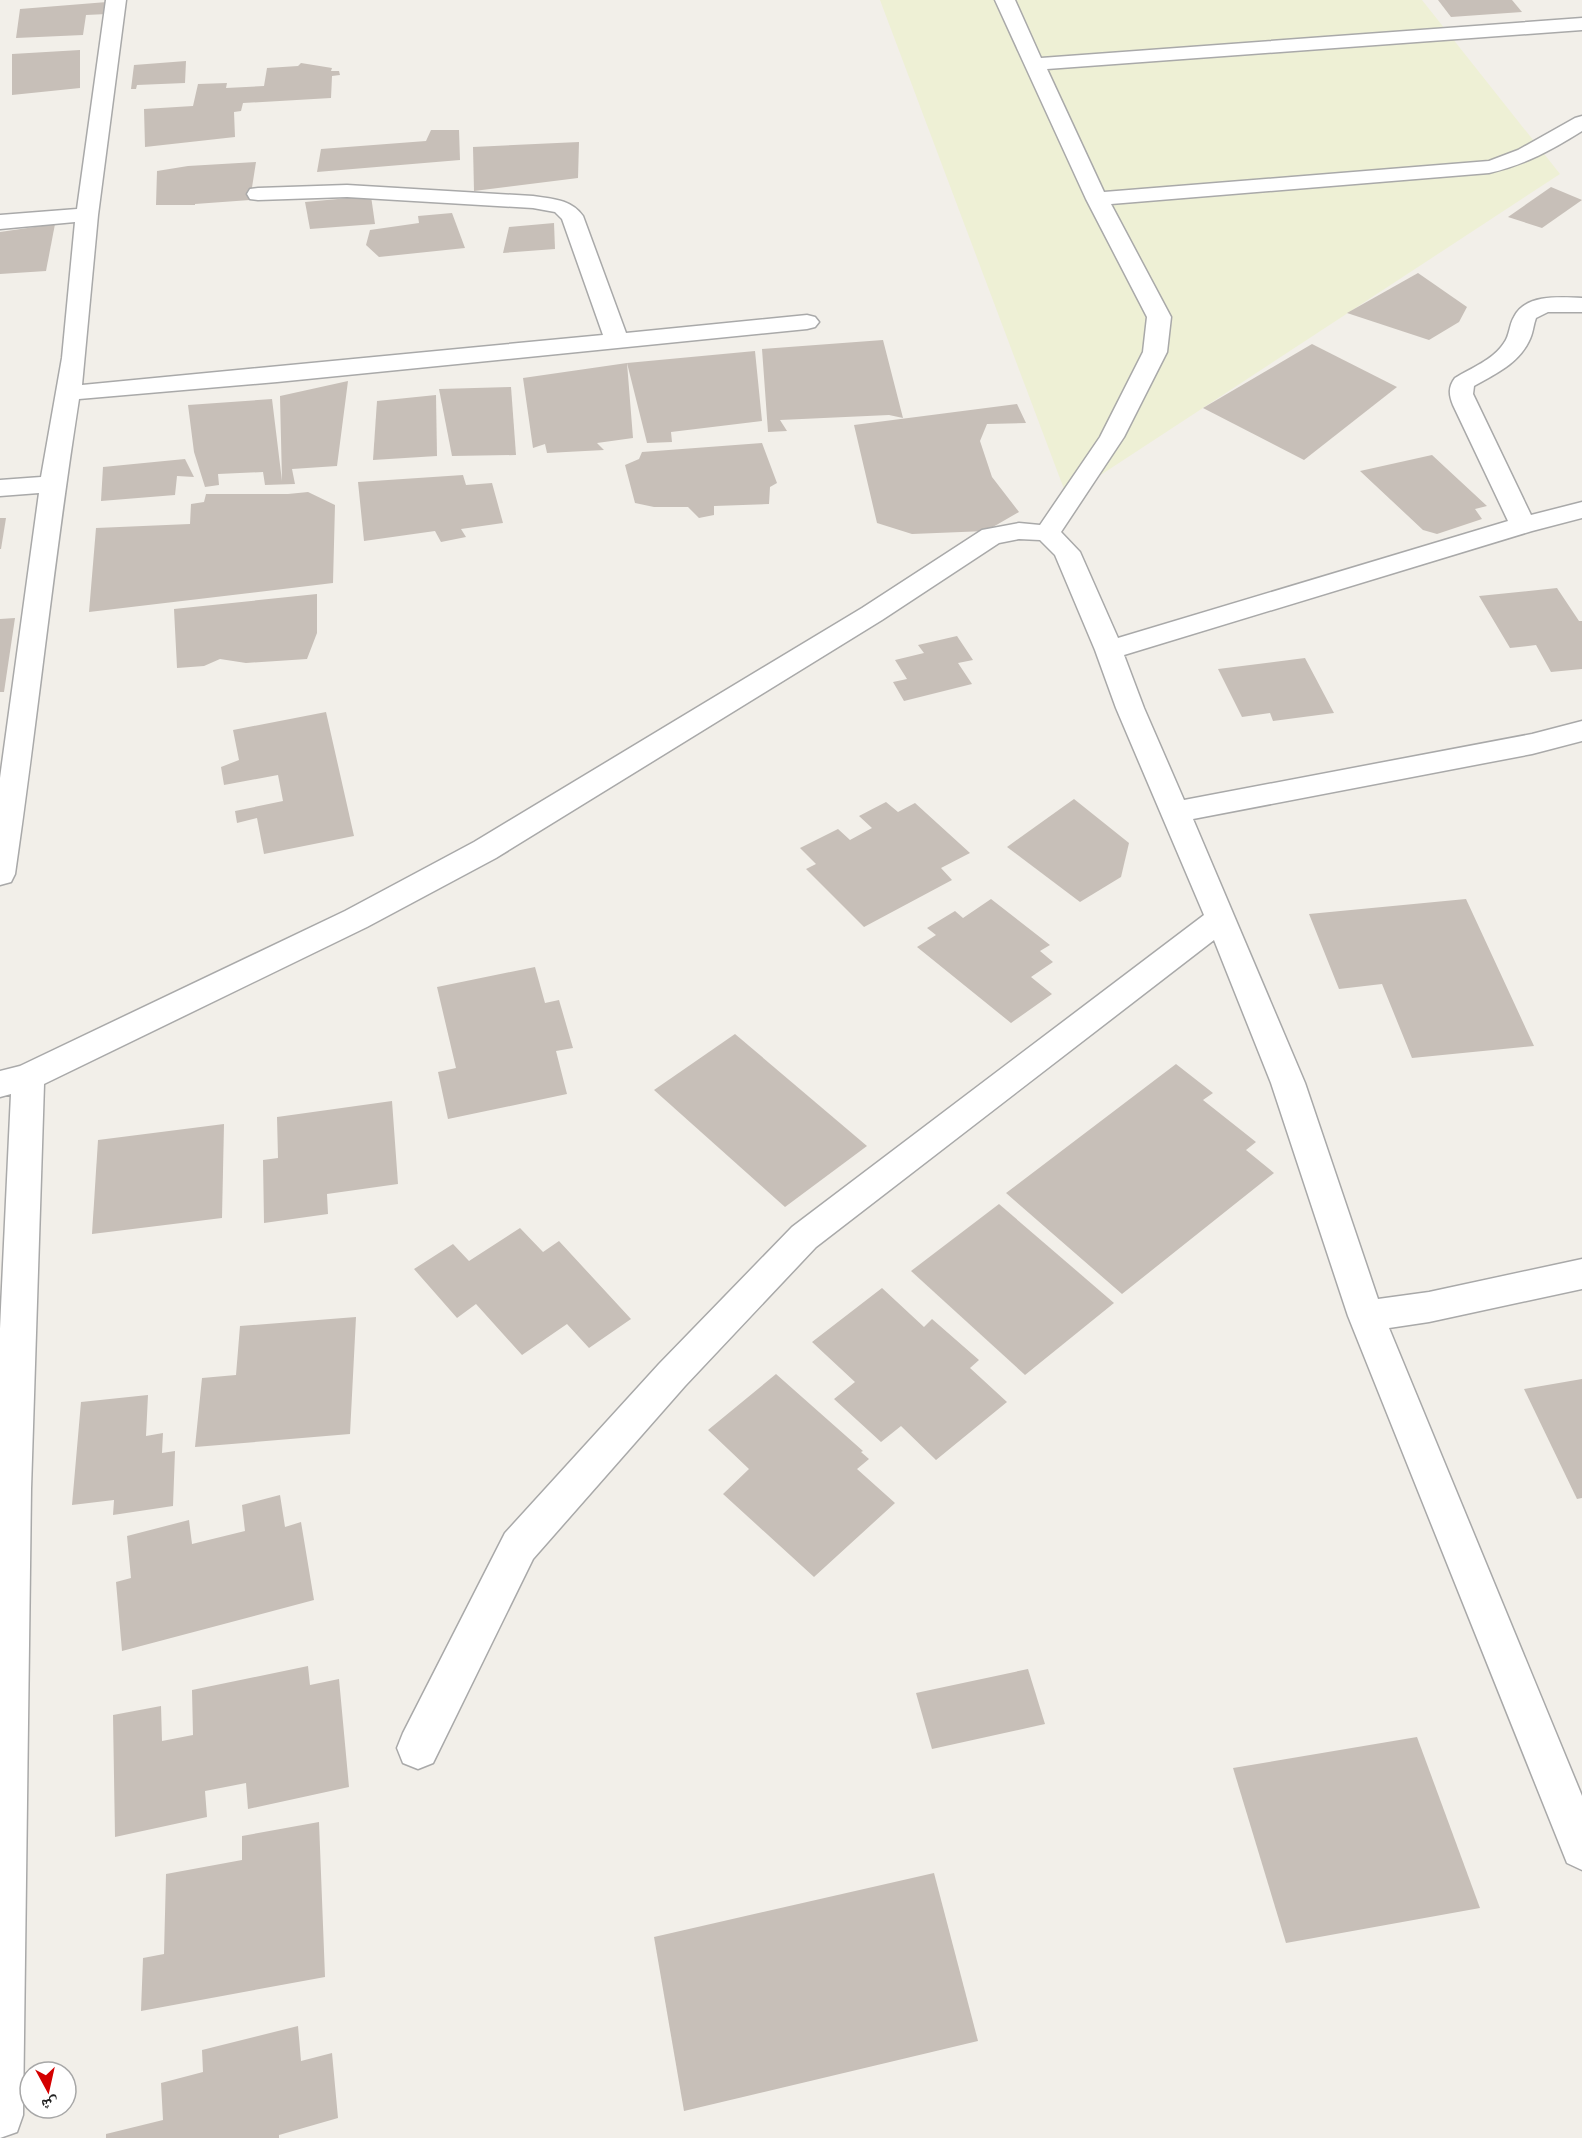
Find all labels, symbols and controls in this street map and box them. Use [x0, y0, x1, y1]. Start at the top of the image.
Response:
north arrow [18, 2060, 78, 2120]
text: ش [40, 2094, 59, 2113]

